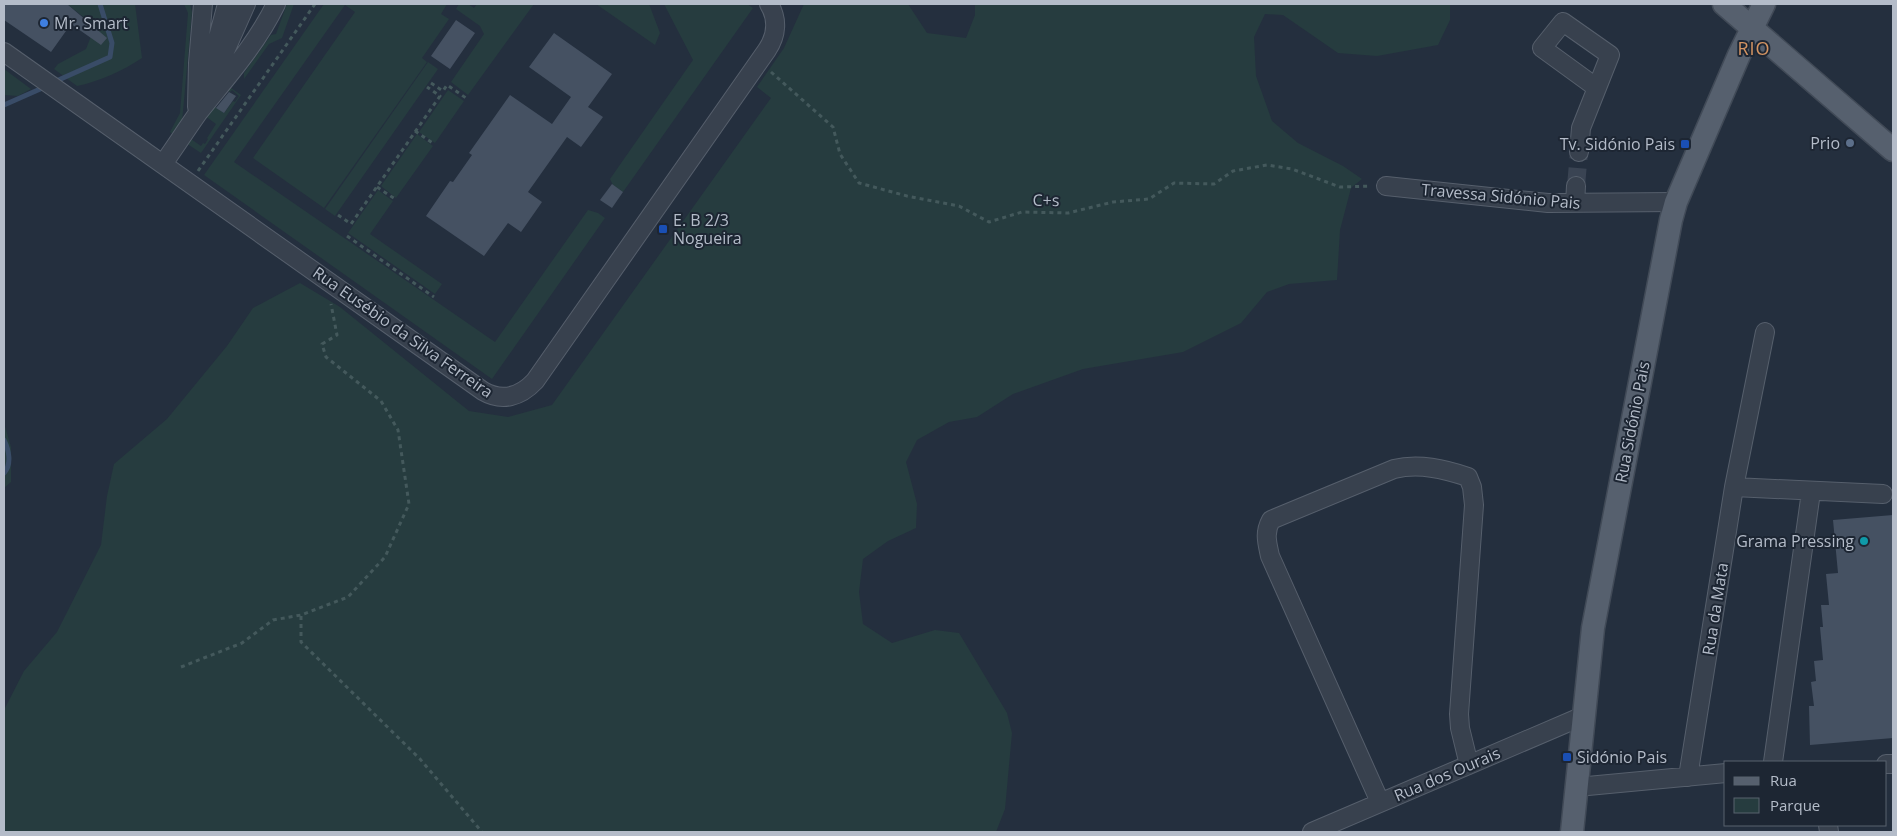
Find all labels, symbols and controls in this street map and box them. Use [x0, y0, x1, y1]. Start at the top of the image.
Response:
place label: Mr. Smart [54, 12, 128, 34]
marker: Mr. Smart [38, 17, 50, 29]
district label: RIO [1737, 36, 1771, 60]
place label: Prio [1810, 132, 1840, 154]
place label: Tv. Sidónio Pais [1560, 133, 1675, 155]
marker: Prio [1844, 137, 1856, 149]
marker: Tv. Sidónio Pais [1679, 138, 1691, 150]
street label: Travessa Sidónio Pais [1421, 178, 1581, 214]
street label: C+s [1032, 189, 1060, 211]
place label: E. B 2/3 Nogueira [673, 209, 742, 249]
marker: E. B 2/3 Nogueira [657, 223, 669, 235]
street label: Rua Eusébio da Silva Ferreira [309, 261, 497, 403]
street label: Rua Sidónio Pais [1609, 360, 1655, 484]
place label: Grama Pressing [1736, 530, 1854, 552]
marker: Grama Pressing [1858, 535, 1870, 547]
street label: Rua da Mata [1697, 561, 1733, 657]
street label: Rua dos Ourais [1391, 742, 1503, 806]
place label: Sidónio Pais [1577, 746, 1667, 768]
marker: Sidónio Pais [1561, 751, 1573, 763]
legend [1724, 761, 1887, 826]
text: Rua [1770, 770, 1797, 790]
text: Parque [1770, 795, 1820, 815]

